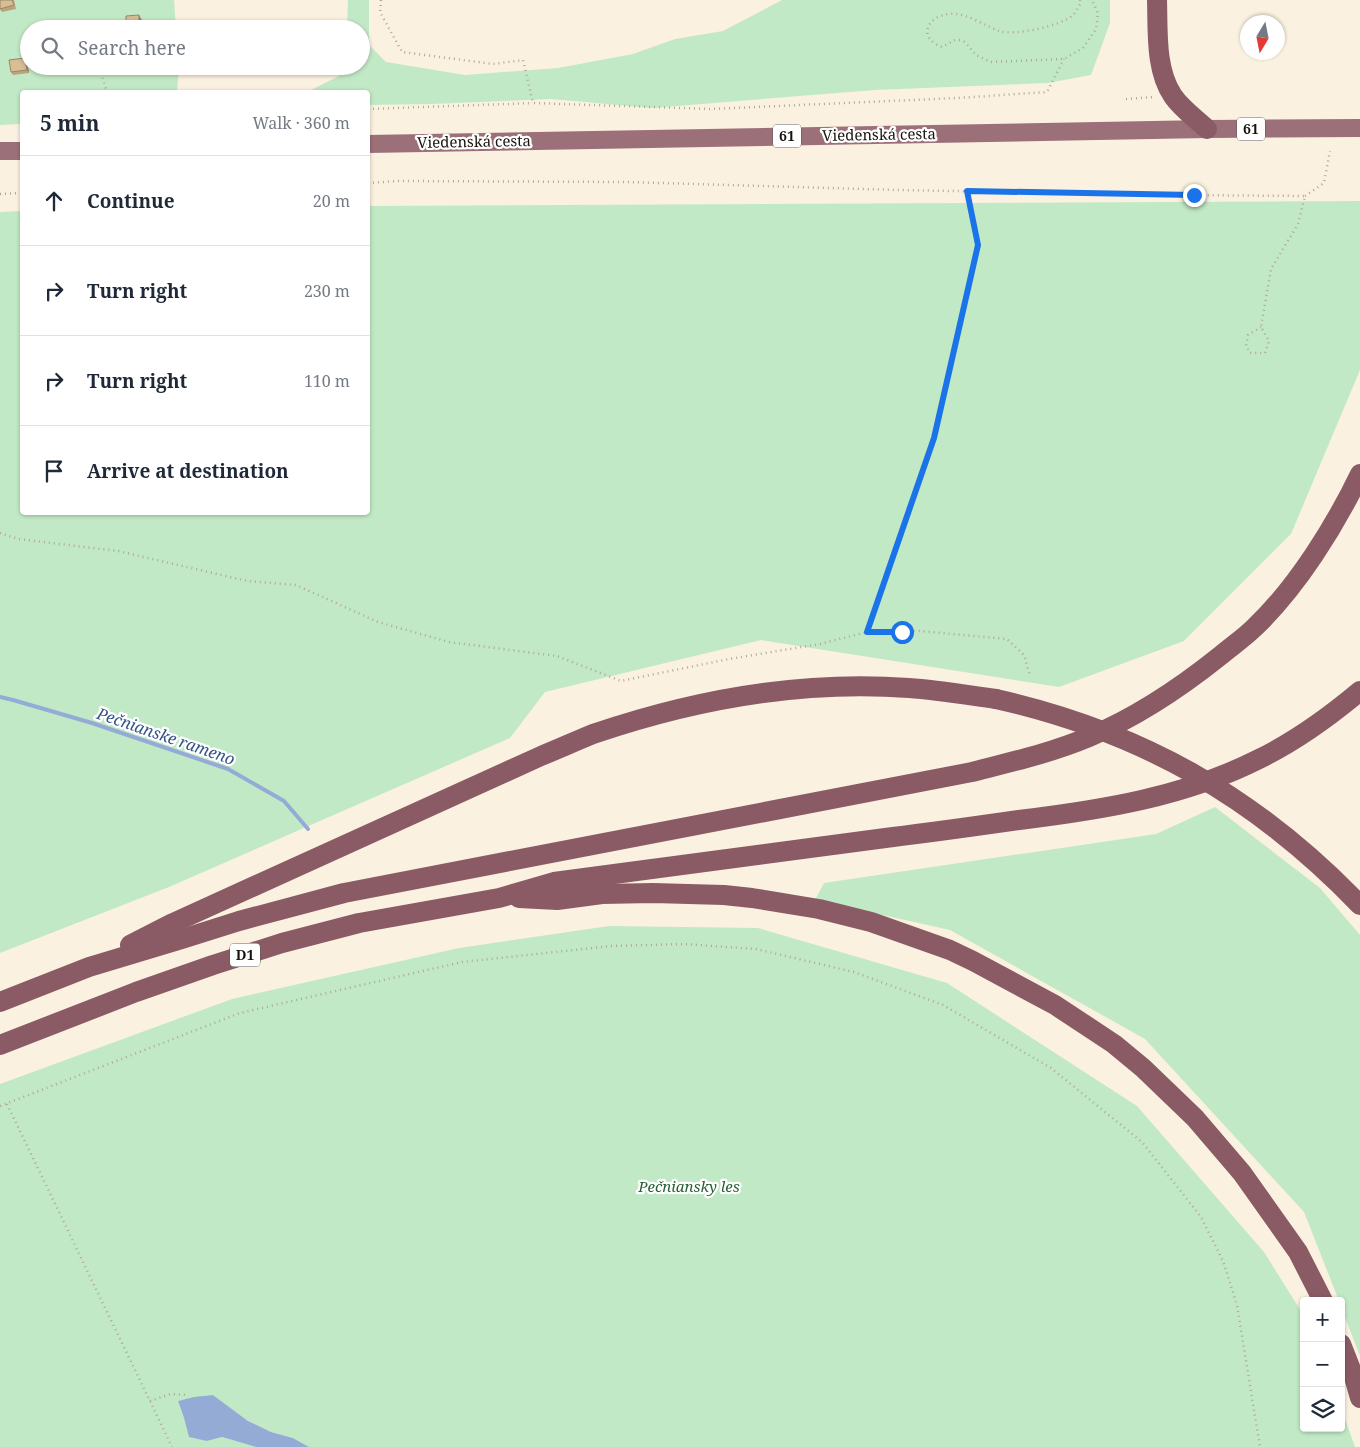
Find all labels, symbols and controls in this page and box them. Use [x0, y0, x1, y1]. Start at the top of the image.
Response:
north arrow [1240, 15, 1285, 60]
search box [20, 20, 370, 75]
icon: search [38, 34, 66, 62]
text: Search here [78, 35, 186, 61]
text: 5 min [40, 109, 99, 137]
text: Walk · 360 m [253, 112, 350, 134]
road number: 61 [1237, 118, 1265, 140]
street label: Viedenská cesta [822, 123, 936, 145]
road number: 61 [773, 124, 801, 148]
street label: Viedenská cesta [417, 130, 531, 152]
route end [1183, 184, 1206, 207]
icon: ahead [40, 187, 68, 215]
text: Continue [87, 188, 175, 214]
text: 20 m [313, 190, 350, 212]
icon: right [40, 277, 68, 305]
text: Turn right [87, 278, 187, 304]
text: 230 m [304, 280, 350, 302]
icon: right [40, 367, 68, 395]
text: Turn right [87, 368, 187, 394]
text: 110 m [304, 370, 350, 392]
icon: arrive [40, 457, 68, 485]
text: Arrive at destination [87, 458, 289, 484]
route start [891, 621, 914, 644]
water label: Pečnianske rameno [93, 702, 238, 770]
road number: D1 [230, 944, 260, 966]
park label: Pečniansky les [637, 1176, 740, 1196]
map controls [1300, 1297, 1345, 1432]
button: + [1300, 1297, 1345, 1342]
button: − [1300, 1342, 1345, 1387]
button: layers [1300, 1387, 1345, 1432]

